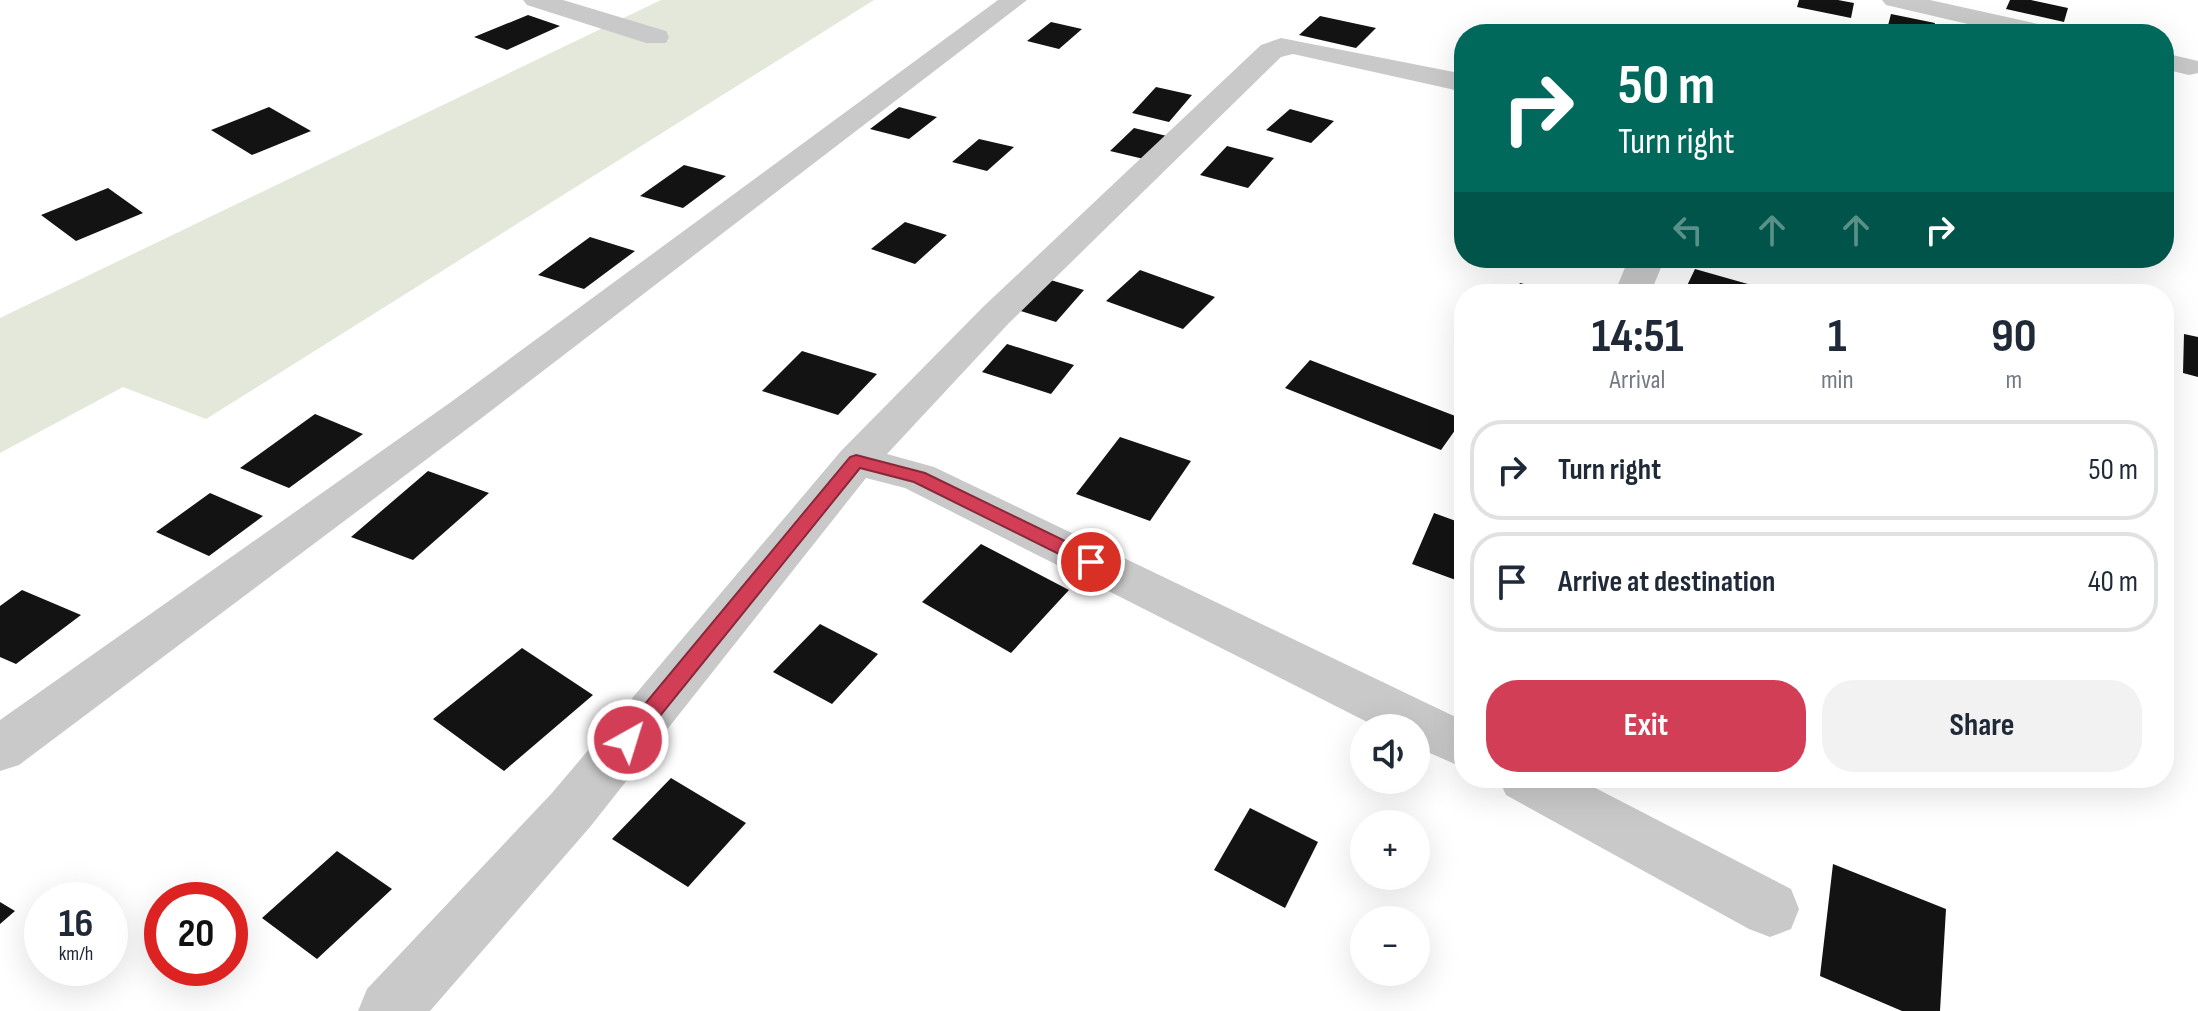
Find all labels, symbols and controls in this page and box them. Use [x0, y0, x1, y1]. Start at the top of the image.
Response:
text: 50 m [1618, 53, 1715, 120]
icon: right [1486, 56, 1590, 160]
text: Turn right [1618, 121, 1735, 164]
icon: left [1666, 208, 1710, 252]
icon: ahead [1750, 208, 1794, 252]
icon: ahead [1834, 208, 1878, 252]
icon: right [1918, 208, 1962, 252]
text: 14:51 [1591, 308, 1684, 365]
text: 1 [1828, 308, 1847, 365]
text: 90 [1991, 308, 2037, 365]
text: Arrival [1610, 365, 1665, 396]
text: min [1821, 365, 1854, 396]
text: m [2005, 365, 2022, 396]
icon: right [1490, 448, 1534, 492]
text: Turn right [1558, 452, 1661, 488]
text: 50 m [2089, 452, 2138, 488]
pin [1057, 528, 1125, 596]
icon: arrive [1069, 540, 1113, 584]
icon: arrive [1490, 560, 1534, 604]
text: Arrive at destination [1558, 564, 1775, 600]
text: 40 m [2088, 564, 2138, 600]
button: Exit [1486, 680, 1806, 772]
button: Share [1822, 680, 2142, 772]
position arrow [586, 698, 670, 782]
map controls [1350, 714, 1430, 986]
button: sound [1350, 714, 1430, 794]
button: + [1350, 810, 1430, 890]
speed limit sign: 20 [144, 882, 248, 986]
text: 16 [59, 900, 93, 948]
button: − [1350, 906, 1430, 986]
text: km/h [59, 942, 93, 966]

